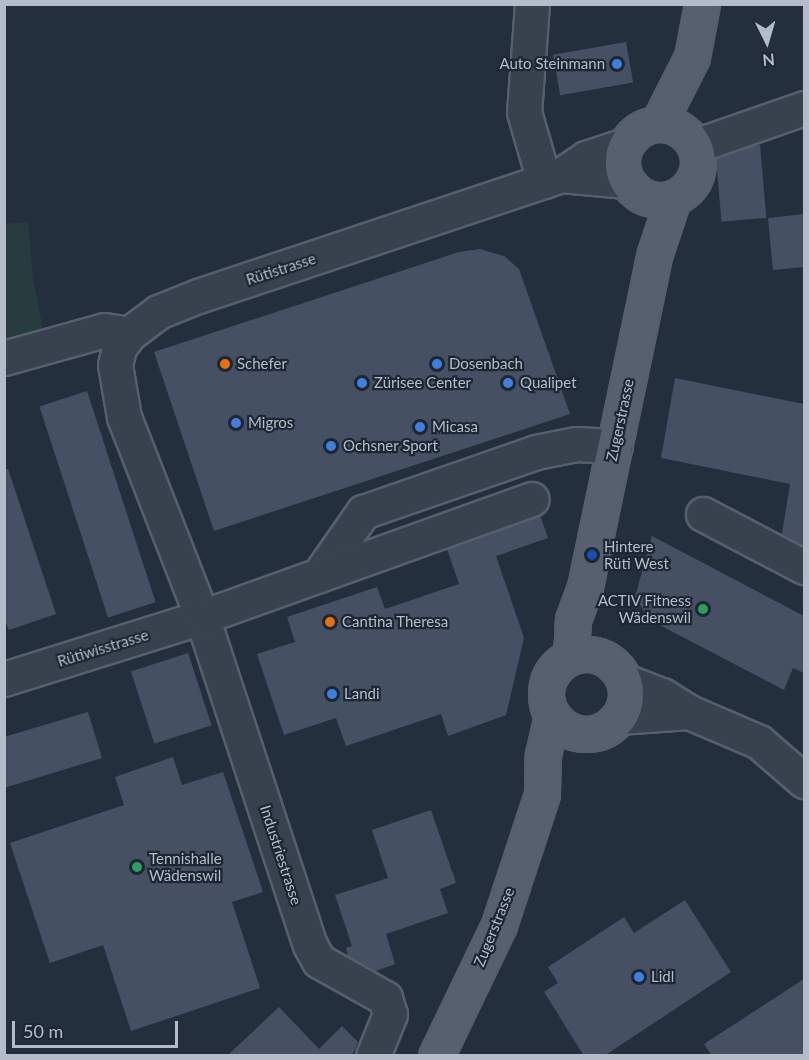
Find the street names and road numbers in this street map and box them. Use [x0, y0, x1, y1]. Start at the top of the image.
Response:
street label: Rütistrasse [244, 249, 318, 289]
street label: Zugerstrasse [603, 377, 637, 463]
street label: Rütiwisstrasse [55, 626, 151, 670]
street label: Industriestrasse [256, 803, 306, 907]
street label: Zugerstrasse [470, 885, 518, 969]

